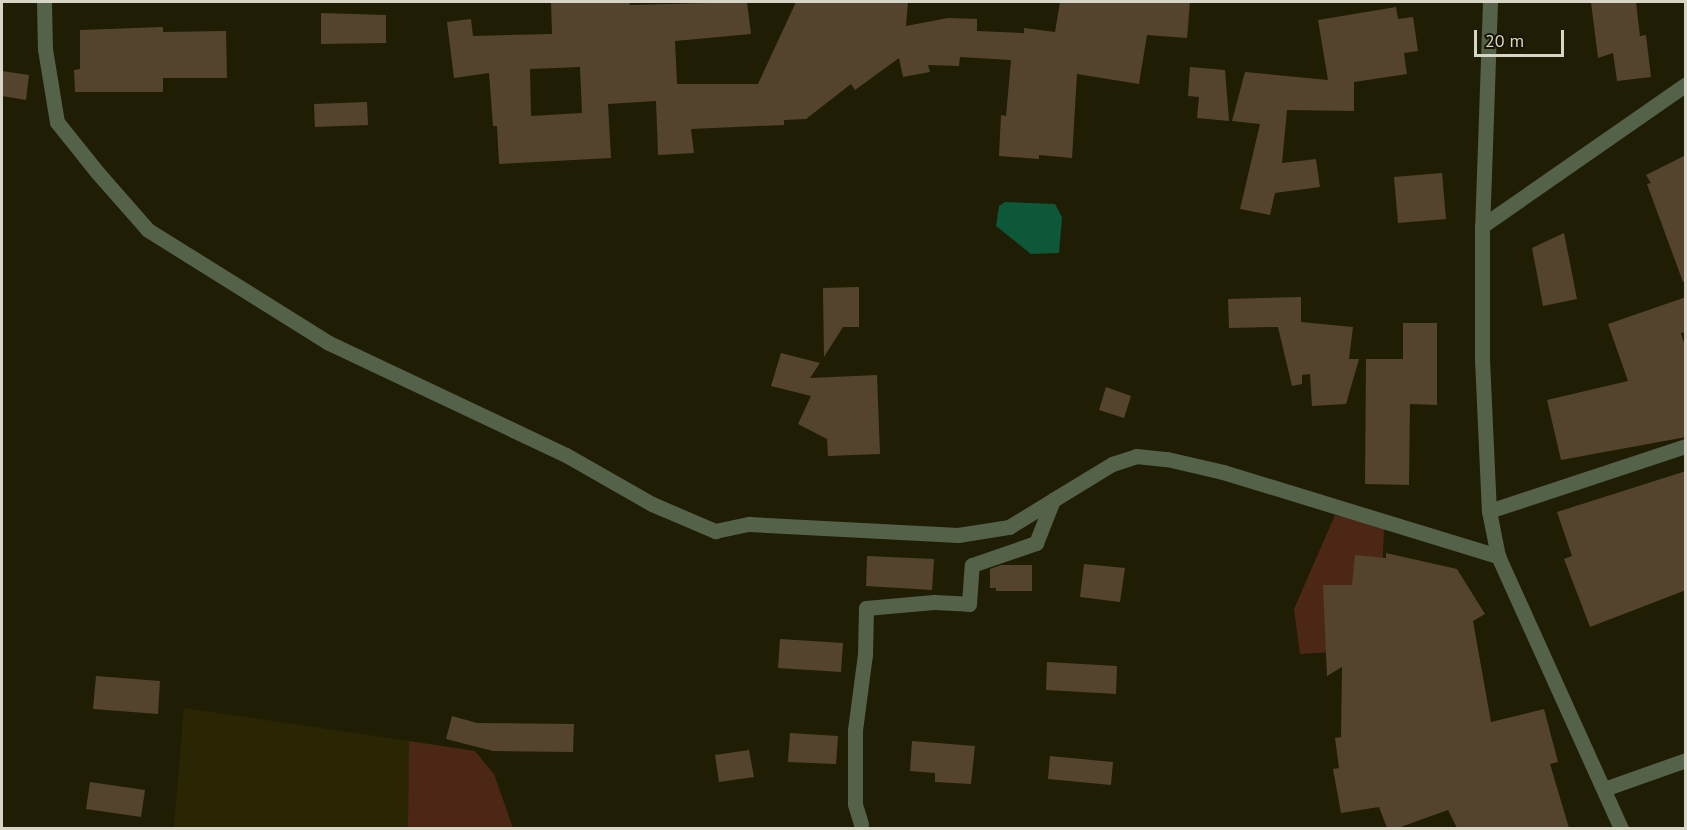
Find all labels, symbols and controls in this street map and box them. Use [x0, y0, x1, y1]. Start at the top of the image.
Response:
scale bar [1477, 18, 1567, 56]
text: 20 m [1485, 29, 1524, 52]

